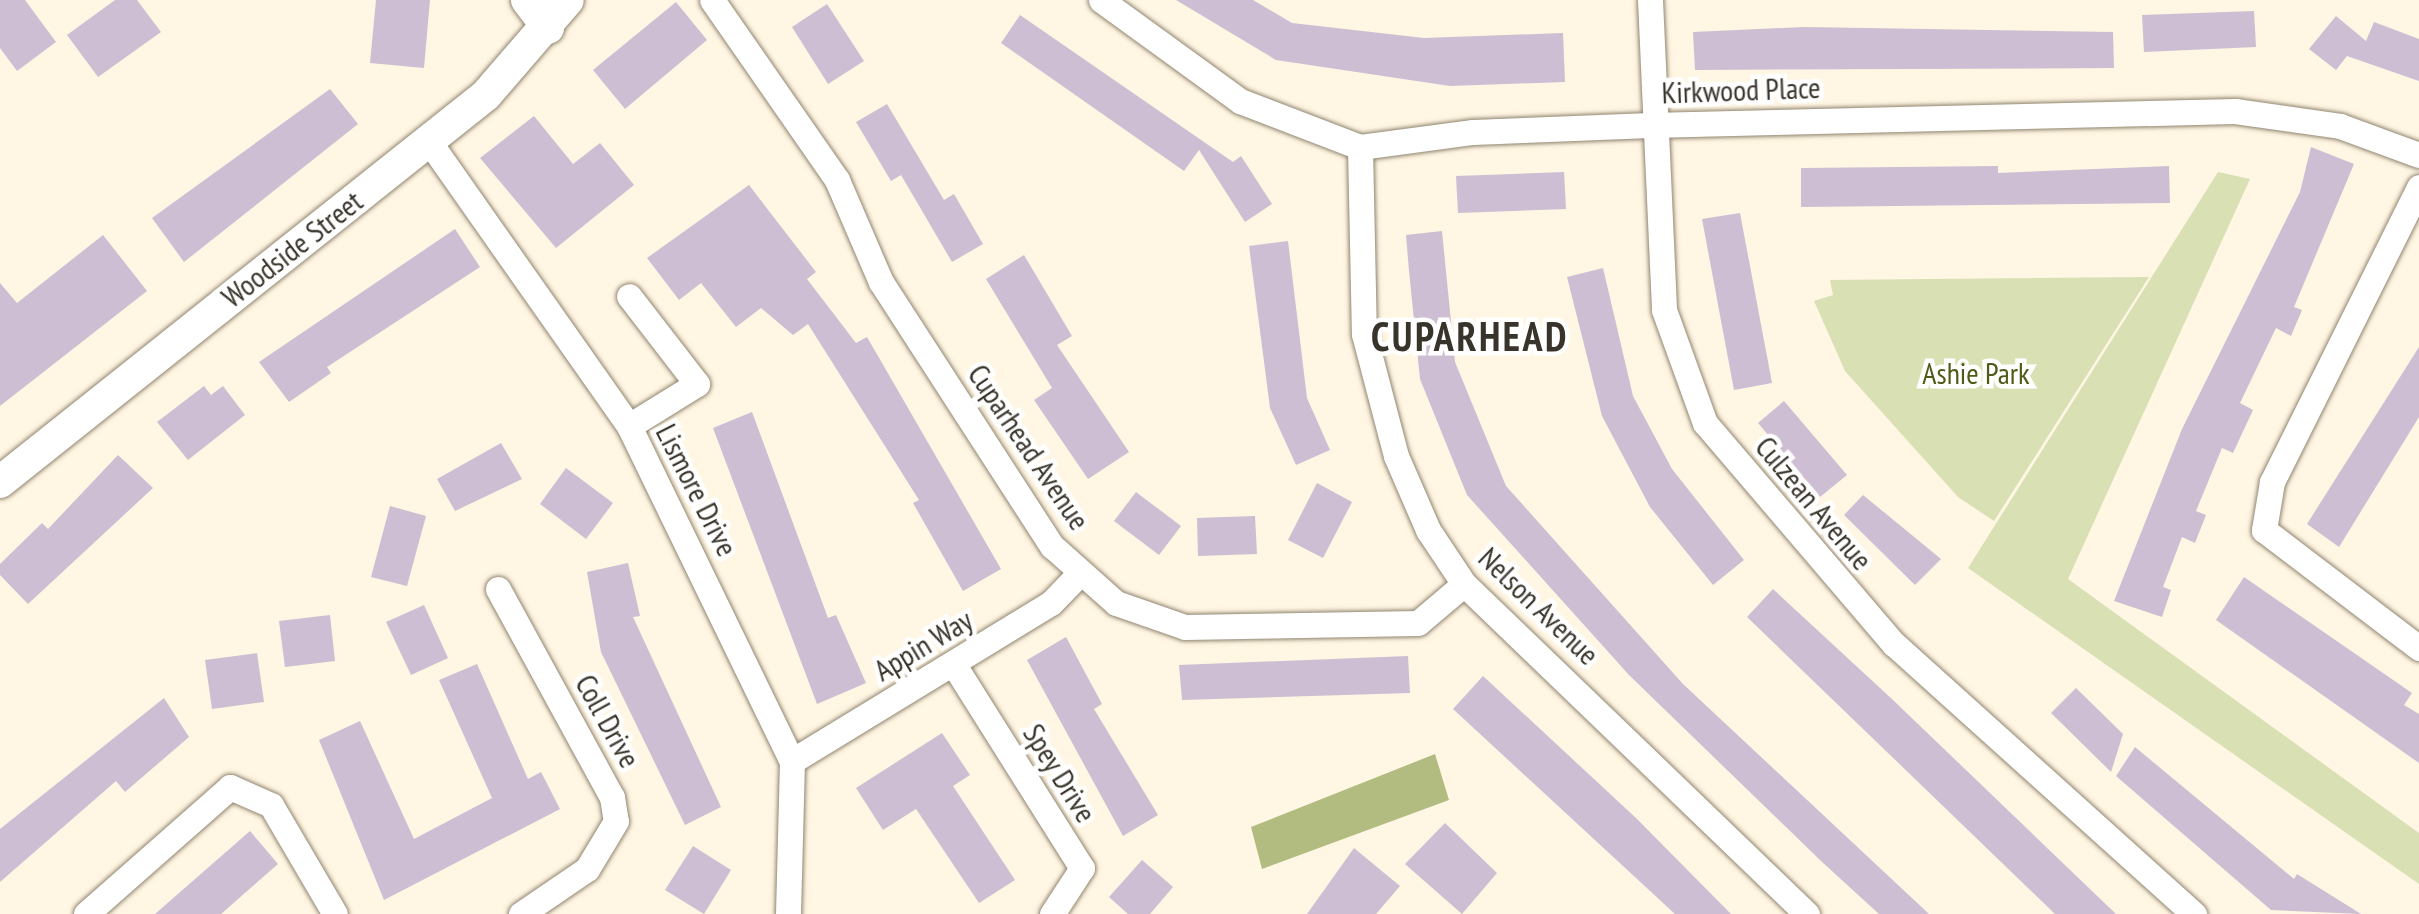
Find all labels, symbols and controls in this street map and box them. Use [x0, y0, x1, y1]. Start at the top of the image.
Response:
street label: Kirkwood Place [1661, 69, 1821, 111]
street label: Woodside Street [215, 183, 369, 315]
district label: CUPARHEAD [1371, 312, 1569, 360]
park label: Ashie Park [1922, 355, 2030, 391]
street label: Cuparhead Avenue [960, 357, 1098, 537]
street label: Lismore Drive [648, 418, 746, 562]
street label: Culzean Avenue [1748, 429, 1880, 577]
street label: Nelson Avenue [1471, 540, 1607, 672]
street label: Appin Way [867, 602, 979, 688]
street label: Coll Drive [568, 668, 648, 774]
street label: Spey Drive [1016, 717, 1104, 829]

